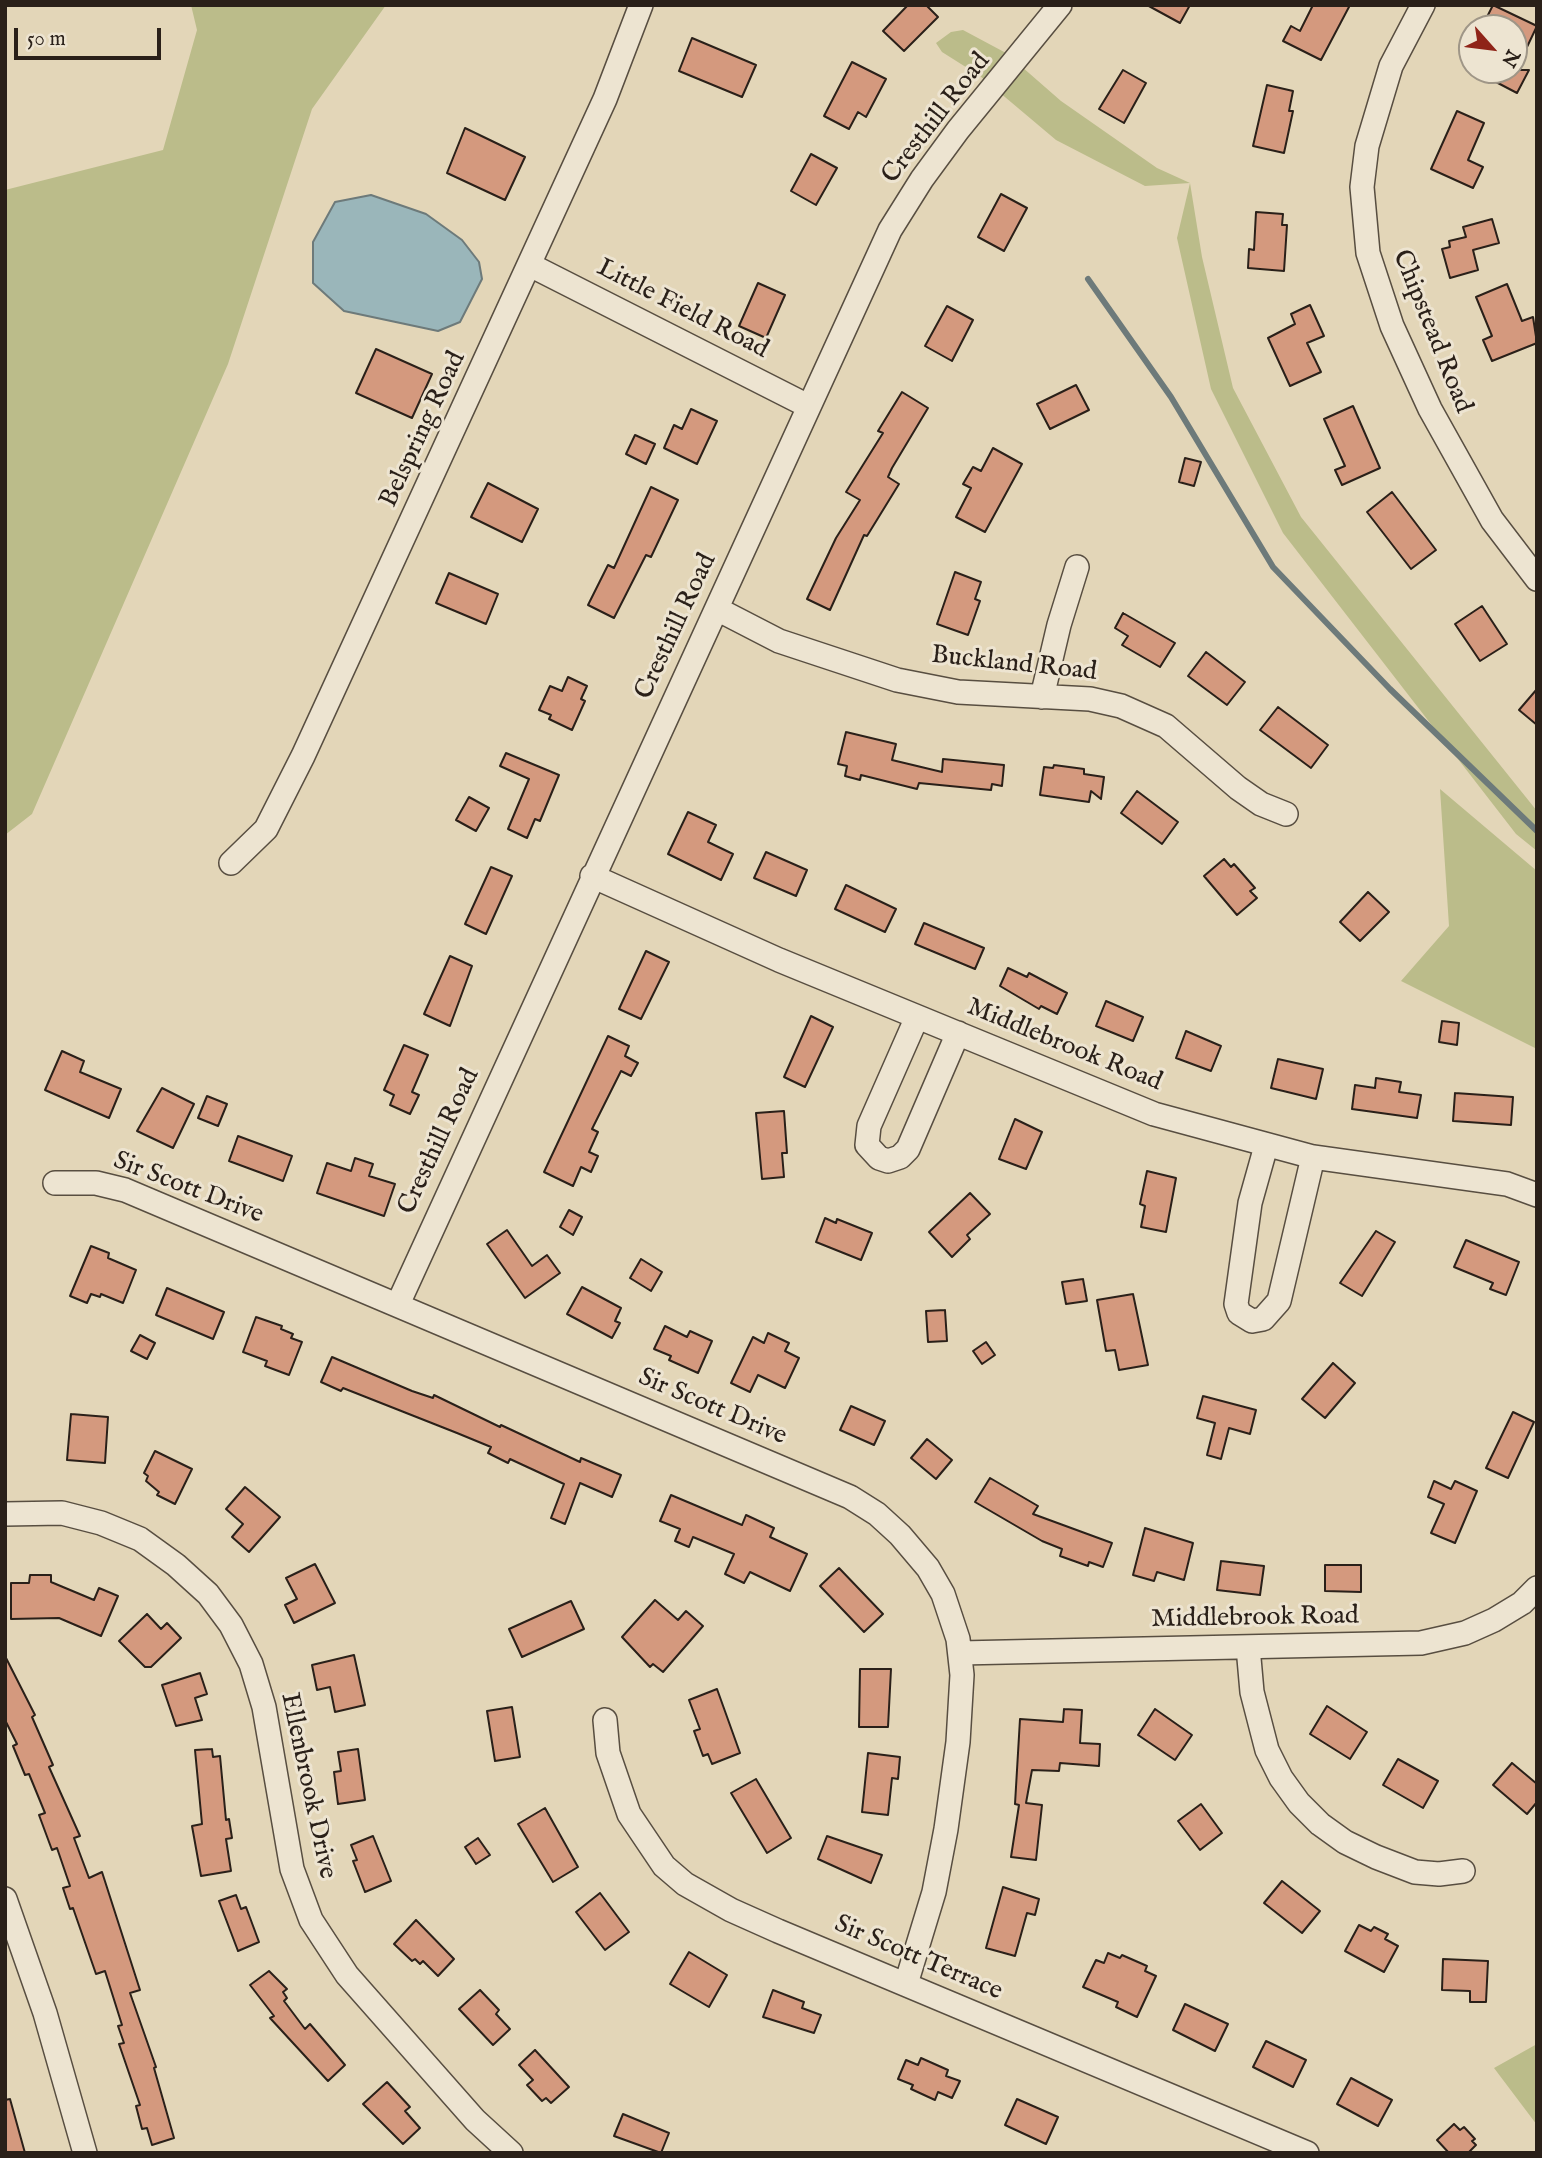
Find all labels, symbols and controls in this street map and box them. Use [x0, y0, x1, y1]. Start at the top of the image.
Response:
scale bar [18, 14, 164, 58]
north arrow [1458, 14, 1528, 84]
text: 50 m [27, 26, 66, 53]
text: N [1495, 45, 1524, 71]
street label: Cresthill Road [876, 47, 998, 191]
street label: Chipstead Road [1384, 246, 1478, 418]
street label: Little Field Road [591, 253, 773, 367]
street label: Belspring Road [374, 347, 474, 513]
street label: Cresthill Road [630, 549, 724, 705]
street label: Buckland Road [930, 641, 1098, 689]
street label: Middlebrook Road [962, 993, 1166, 1099]
street label: Cresthill Road [393, 1064, 487, 1220]
street label: Sir Scott Drive [109, 1146, 267, 1232]
street label: Sir Scott Drive [633, 1363, 791, 1453]
street label: Middlebrook Road [1151, 1602, 1359, 1636]
street label: Ellenbrook Drive [272, 1690, 342, 1882]
street label: Sir Scott Terrace [829, 1910, 1007, 2008]

